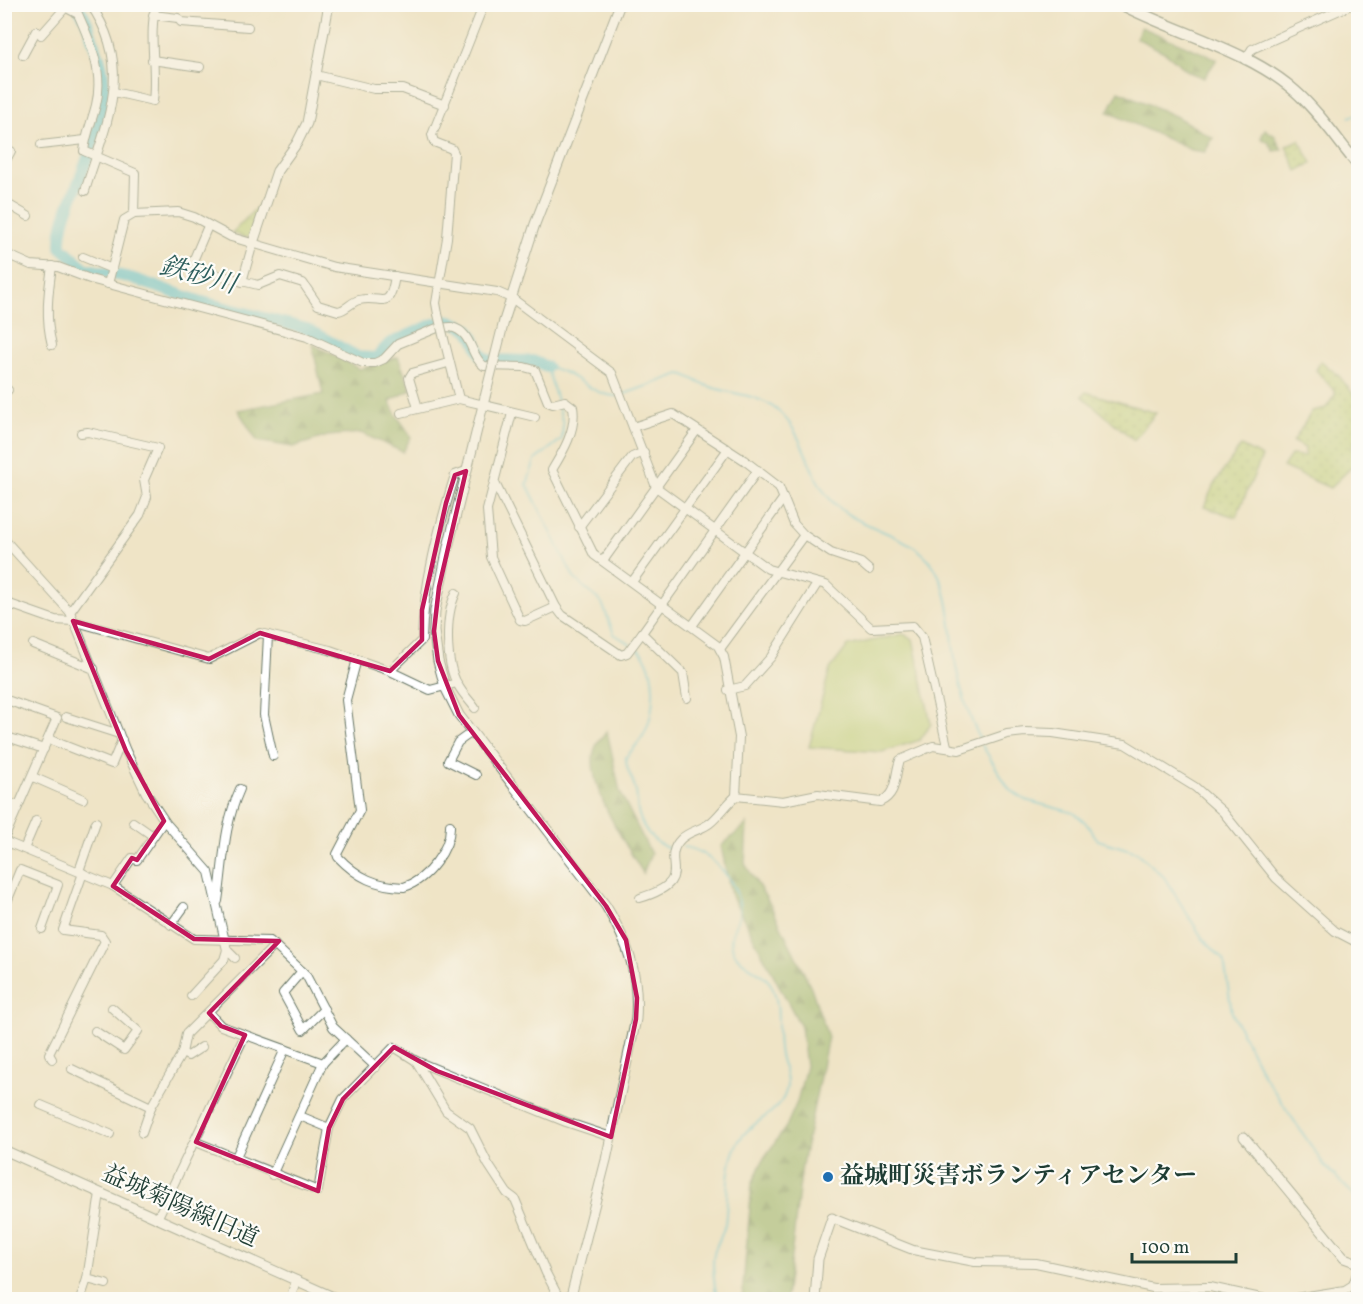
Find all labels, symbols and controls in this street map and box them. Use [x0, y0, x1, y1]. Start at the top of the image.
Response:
water label: 鉄砂川 [156, 249, 243, 304]
street label: 益城菊陽線旧道 [96, 1157, 264, 1257]
place label: 益城町災害ボランティアセンター [840, 1160, 1197, 1194]
marker: 益城町災害ボランティアセンター [821, 1170, 835, 1184]
scale bar [1132, 1226, 1236, 1264]
text: 100 m [1141, 1236, 1190, 1261]

